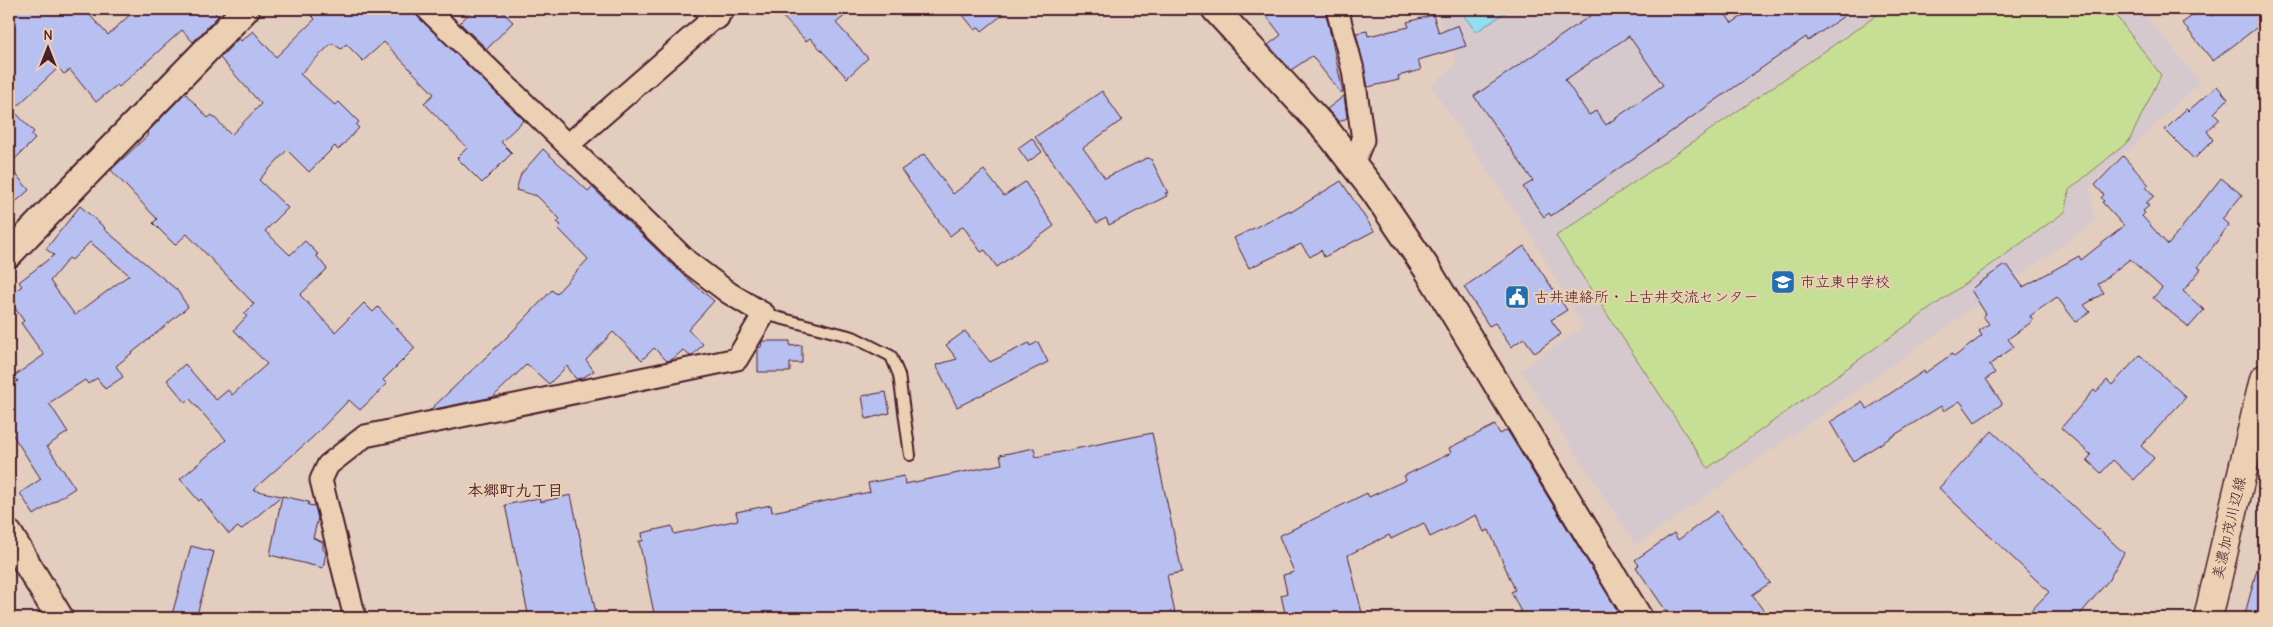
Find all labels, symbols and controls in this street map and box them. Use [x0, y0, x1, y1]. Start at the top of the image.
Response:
north arrow [22, 22, 72, 72]
text: N [43, 27, 53, 44]
school or university icon: 市立東中学校 [1770, 269, 1796, 295]
place label: 市立東中学校 [1800, 273, 1890, 291]
public building icon: 古井連絡所・上古井交流センター [1504, 284, 1530, 310]
place label: 古井連絡所・上古井交流センター [1534, 288, 1758, 306]
street label: 美濃加茂川辺線 [2208, 475, 2250, 581]
district label: 本郷町九丁目 [467, 482, 563, 500]

